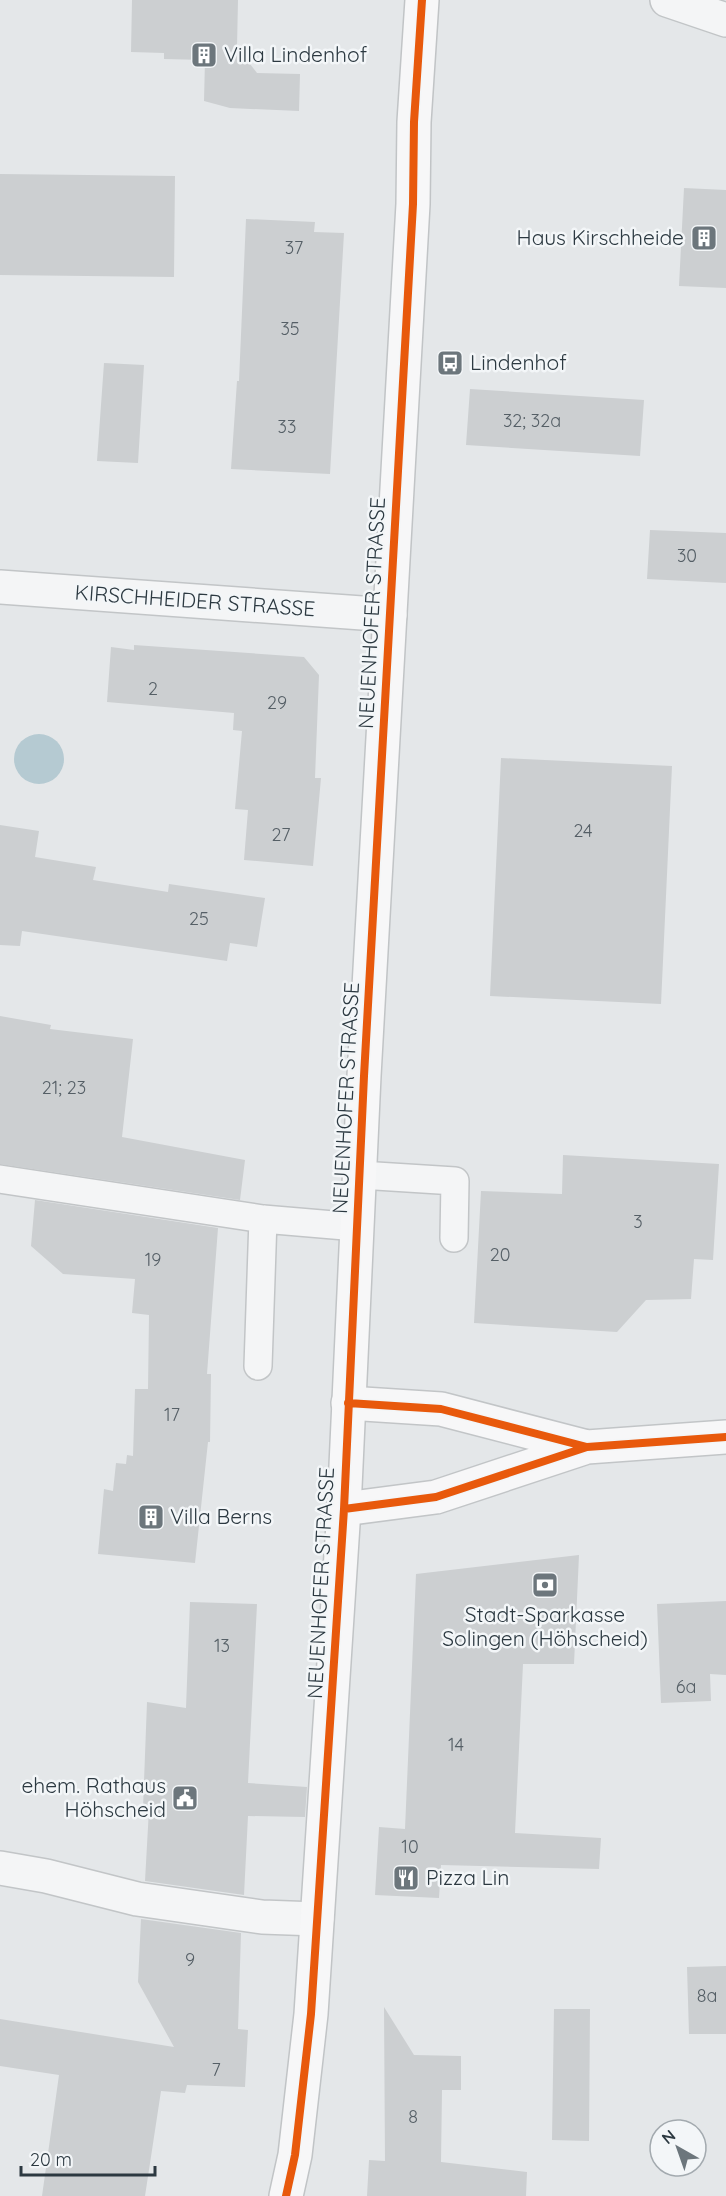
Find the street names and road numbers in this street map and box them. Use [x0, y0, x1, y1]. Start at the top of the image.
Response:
street label: NEUENHOFER STRASSE [352, 496, 390, 729]
street label: KIRSCHHEIDER STRASSE [74, 579, 316, 621]
street label: NEUENHOFER STRASSE [326, 981, 364, 1214]
street label: NEUENHOFER STRASSE [301, 1466, 339, 1699]

